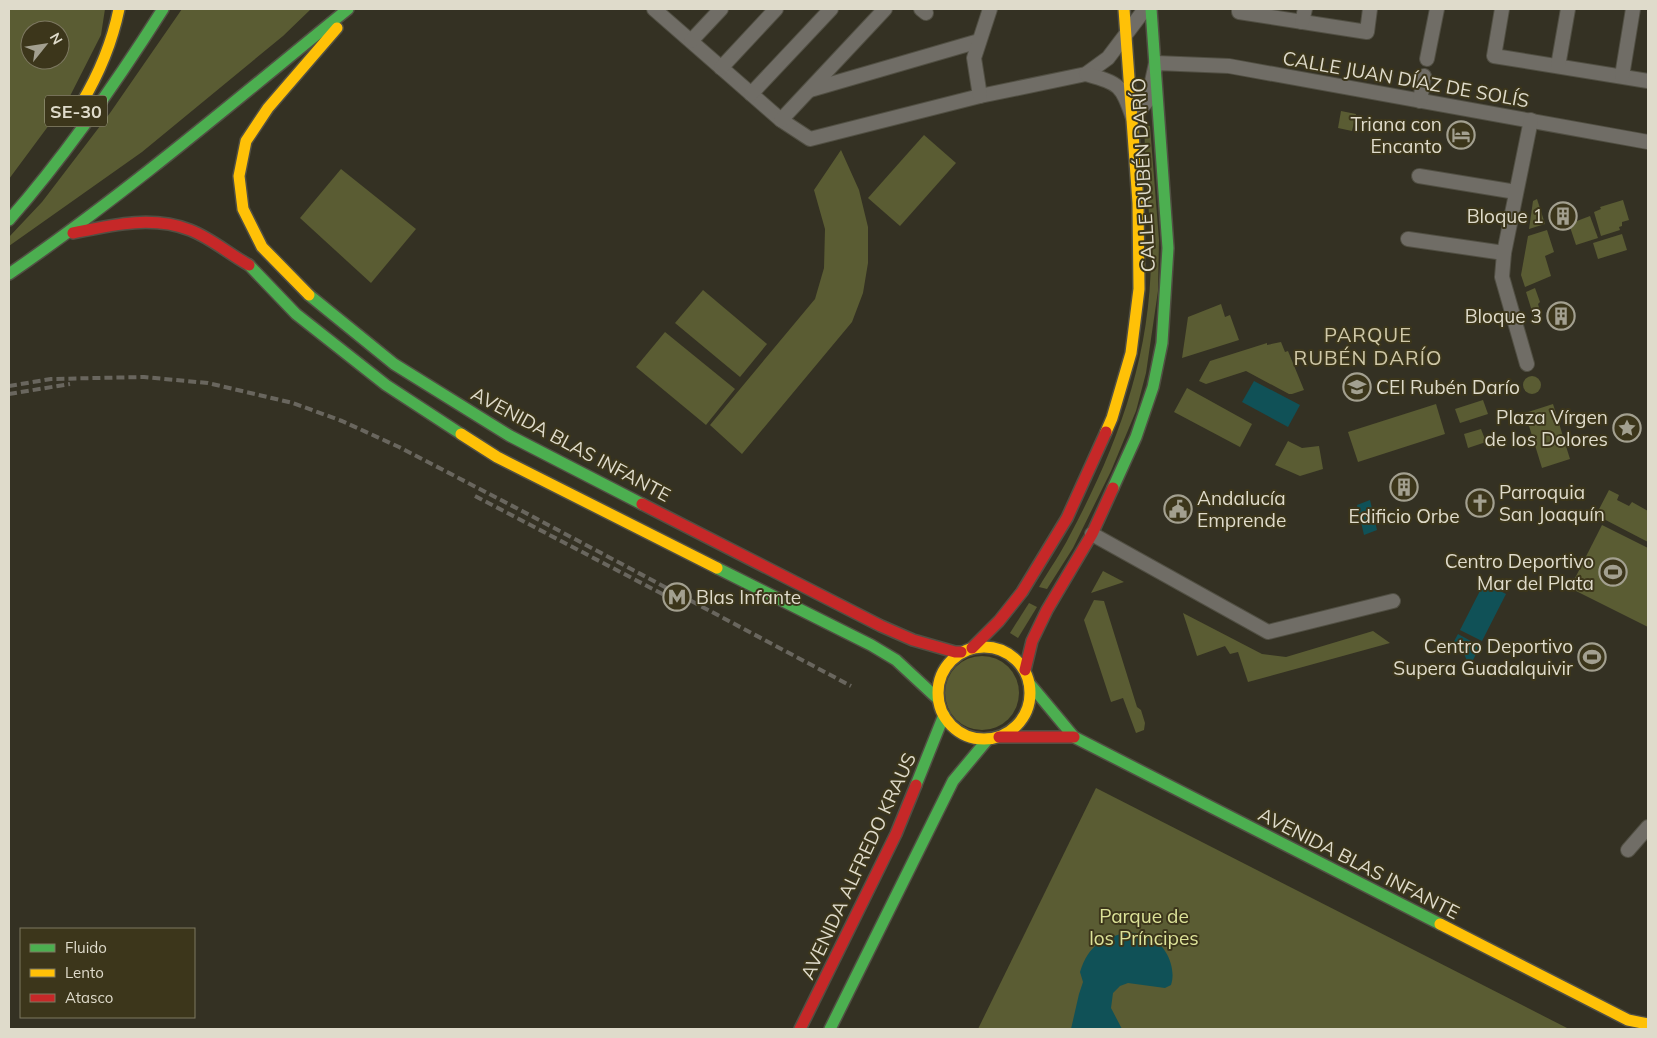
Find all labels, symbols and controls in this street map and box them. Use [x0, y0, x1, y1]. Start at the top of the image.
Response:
north arrow [20, 20, 70, 70]
text: N [46, 29, 67, 48]
street label: CALLE JUAN DÍAZ DE SOLÍS [1281, 45, 1531, 113]
street label: CALLE RUBÉN DARÍO [1126, 77, 1160, 273]
road number: SE-30 [45, 95, 107, 126]
place label: Triana con Encanto [1350, 112, 1442, 158]
hotel icon: Triana con Encanto [1446, 120, 1476, 150]
building icon: Bloque 1 [1548, 201, 1578, 231]
place label: Bloque 1 [1467, 204, 1544, 228]
building icon: Bloque 3 [1546, 301, 1576, 331]
place label: Bloque 3 [1465, 304, 1542, 328]
district label: PARQUE RUBÉN DARÍO [1294, 322, 1442, 370]
school or university icon: CEI Rubén Darío [1342, 372, 1372, 402]
place label: CEI Rubén Darío [1376, 375, 1520, 399]
street label: AVENIDA BLAS INFANTE [467, 381, 675, 507]
place label: Plaza Vírgen de los Dolores [1485, 405, 1608, 451]
place icon: Plaza Vírgen de los Dolores [1612, 413, 1642, 443]
building icon: Edificio Orbe [1389, 472, 1419, 502]
place label: Parroquia San Joaquín [1499, 480, 1605, 526]
place label: Andalucía Emprende [1197, 486, 1286, 532]
church icon: Parroquia San Joaquín [1465, 488, 1495, 518]
public building icon: Andalucía Emprende [1163, 494, 1193, 524]
place label: Edificio Orbe [1349, 504, 1459, 528]
place label: Centro Deportivo Mar del Plata [1445, 549, 1594, 595]
sports icon: Centro Deportivo Mar del Plata [1598, 557, 1628, 587]
metro station icon: Blas Infante [662, 582, 692, 612]
place label: Blas Infante [696, 585, 801, 609]
place label: Centro Deportivo Supera Guadalquivir [1393, 634, 1573, 680]
sports icon: Centro Deportivo Supera Guadalquivir [1577, 642, 1607, 672]
street label: AVENIDA ALFREDO KRAUS [795, 749, 921, 983]
street label: AVENIDA BLAS INFANTE [1254, 802, 1464, 924]
park label: Parque de los Príncipes [1089, 904, 1199, 950]
legend [20, 928, 195, 1018]
text: Fluido [65, 938, 107, 957]
text: Lento [65, 963, 104, 982]
text: Atasco [65, 988, 113, 1007]

